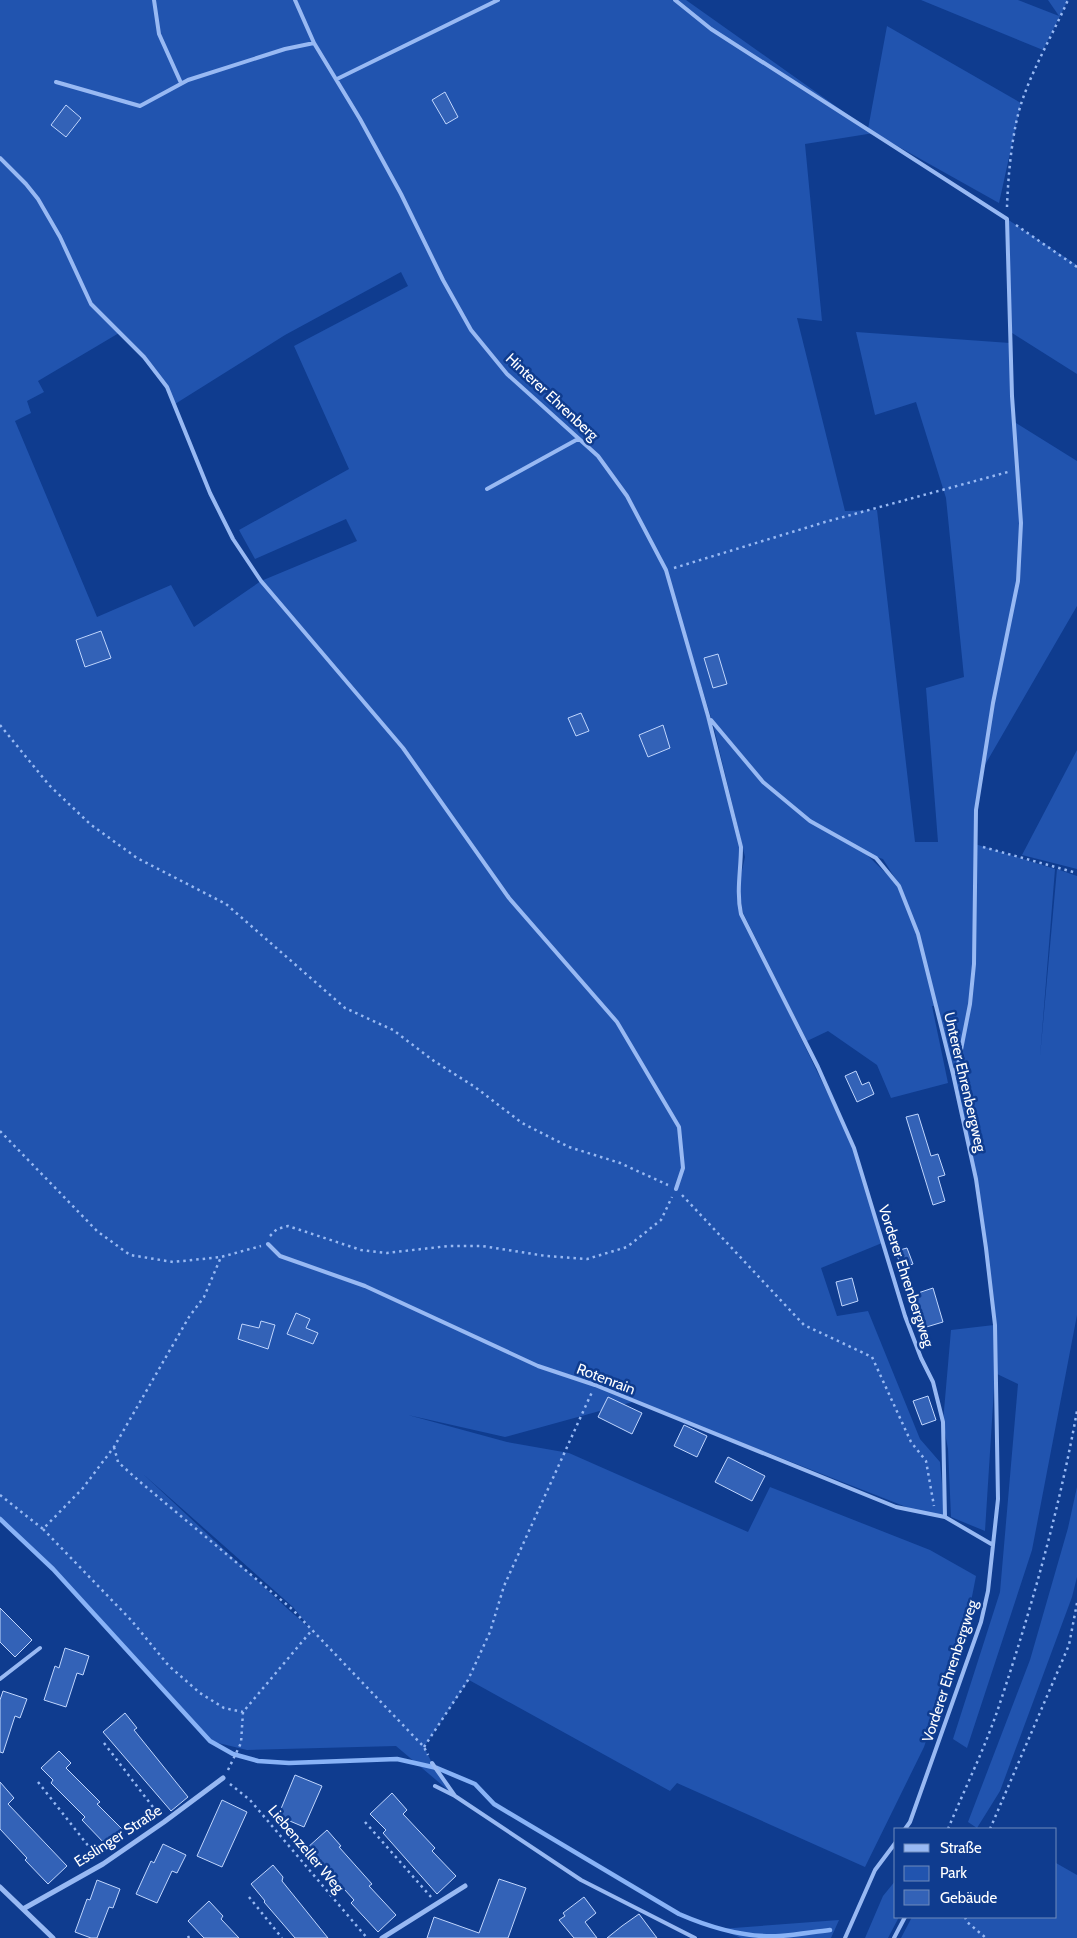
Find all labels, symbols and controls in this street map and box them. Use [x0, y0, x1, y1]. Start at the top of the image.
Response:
street label: Hinterer Ehrenberg [502, 349, 602, 445]
street label: Unterer Ehrenbergweg [940, 1010, 990, 1154]
street label: Vorderer Ehrenbergweg [874, 1203, 938, 1350]
street label: Rotenrain [574, 1360, 638, 1398]
street label: Vorderer Ehrenbergweg [918, 1597, 982, 1744]
street label: Esslinger Straße [71, 1801, 165, 1871]
street label: Liebenzeller Weg [264, 1802, 348, 1897]
legend [894, 1828, 1057, 1918]
text: Straße [940, 1839, 982, 1857]
text: Park [940, 1864, 967, 1882]
text: Gebäude [940, 1889, 997, 1907]

